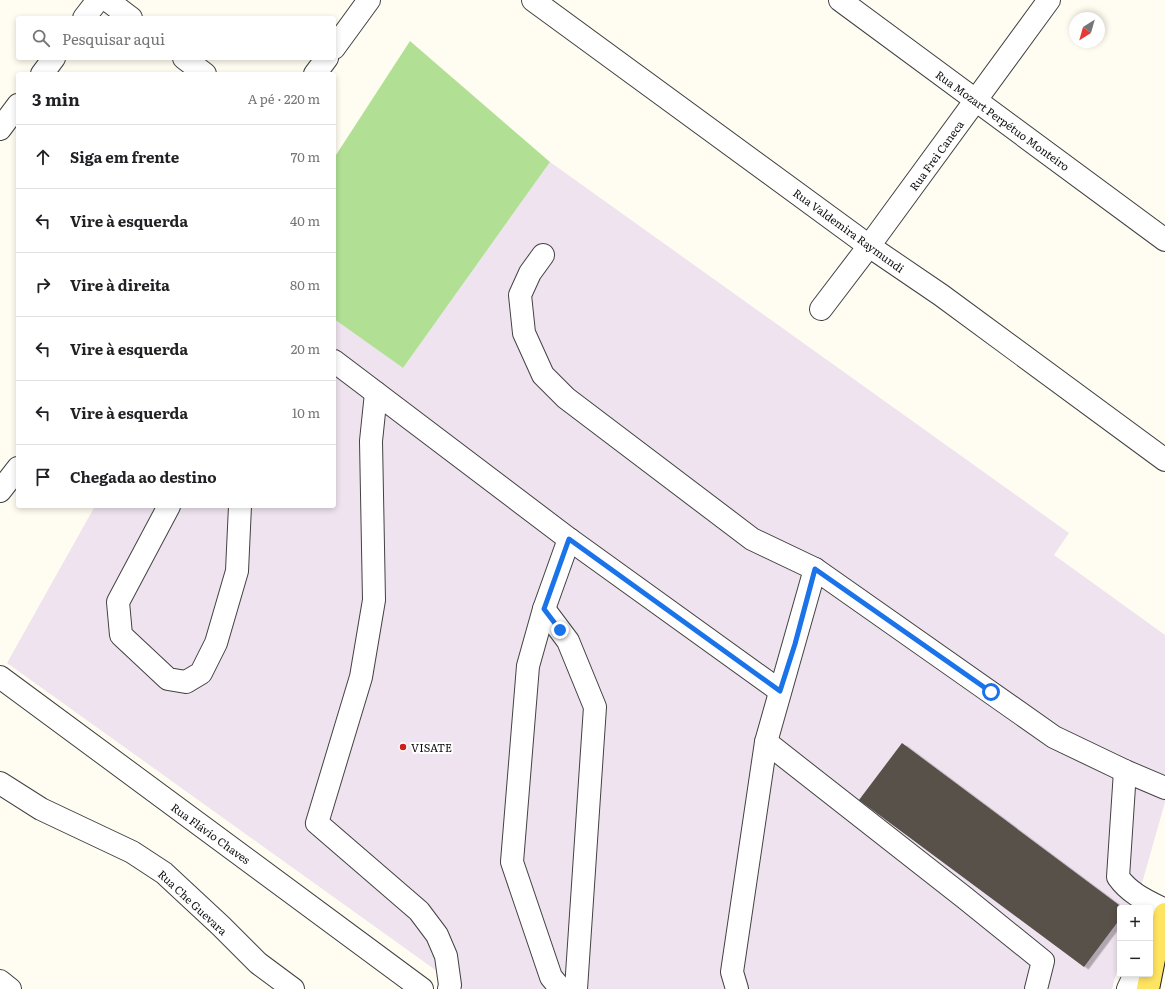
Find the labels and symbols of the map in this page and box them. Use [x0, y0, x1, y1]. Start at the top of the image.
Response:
north arrow [1069, 12, 1105, 48]
street label: Rua Mozart Perpétuo Monteiro [933, 66, 1073, 174]
street label: Rua Frei Caneca [905, 116, 967, 193]
street label: Rua Valdemira Raymundi [790, 184, 908, 276]
route end [551, 621, 569, 639]
route start [982, 683, 1000, 701]
place label: VISATE [411, 739, 452, 755]
marker: VISATE [398, 742, 408, 752]
street label: Rua Flávio Chaves [168, 799, 254, 867]
street label: Rua Che Guevara [155, 866, 231, 938]

